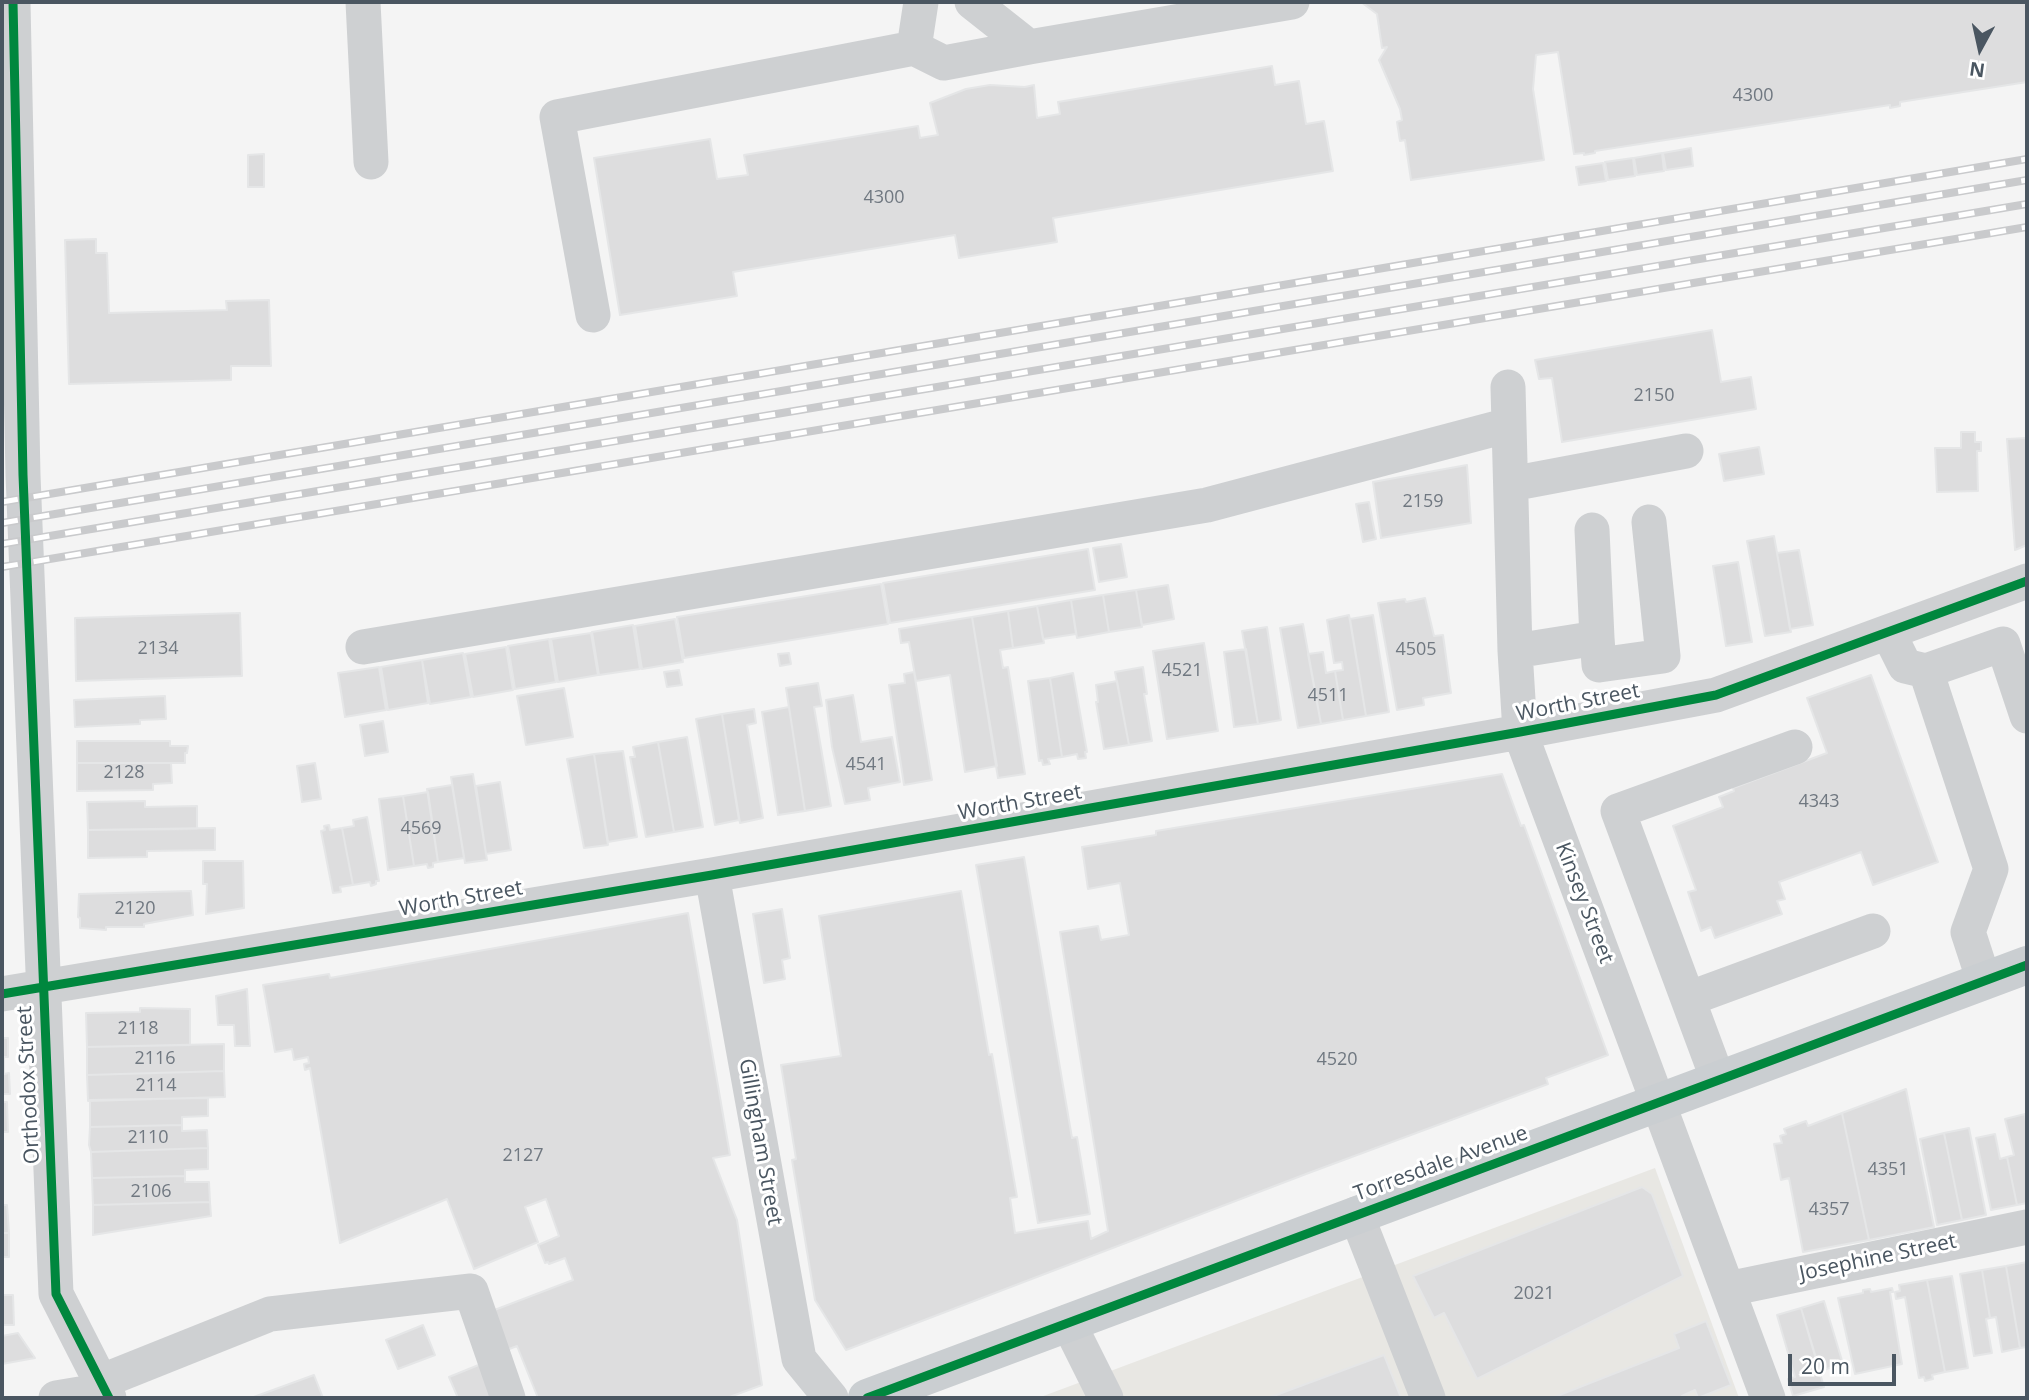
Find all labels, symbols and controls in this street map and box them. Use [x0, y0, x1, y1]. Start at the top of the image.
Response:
north arrow [1945, 14, 2015, 84]
text: N [1968, 56, 1987, 84]
house number: 4300 [1732, 85, 1774, 107]
house number: 4300 [863, 187, 905, 209]
house number: 2150 [1633, 385, 1675, 407]
house number: 2159 [1402, 491, 1444, 513]
house number: 2134 [137, 638, 179, 660]
house number: 4505 [1395, 639, 1437, 661]
house number: 4521 [1161, 660, 1203, 682]
street label: Worth Street [1514, 679, 1642, 727]
house number: 4511 [1307, 685, 1349, 707]
house number: 4541 [845, 754, 887, 776]
house number: 2128 [103, 762, 145, 784]
street label: Worth Street [956, 780, 1084, 826]
house number: 4343 [1798, 791, 1840, 813]
house number: 4569 [400, 818, 442, 840]
street label: Kinsey Street [1549, 839, 1619, 967]
street label: Worth Street [397, 876, 525, 922]
house number: 2120 [114, 898, 156, 920]
street label: Orthodox Street [12, 1005, 46, 1165]
house number: 2118 [117, 1018, 159, 1040]
house number: 2116 [134, 1048, 176, 1070]
house number: 4520 [1316, 1049, 1358, 1071]
street label: Gillingham Street [733, 1057, 787, 1227]
house number: 2114 [135, 1075, 177, 1097]
street label: Torresdale Avenue [1351, 1121, 1531, 1207]
house number: 2110 [127, 1127, 169, 1149]
house number: 2127 [502, 1145, 544, 1167]
house number: 4351 [1867, 1159, 1909, 1181]
house number: 2106 [130, 1181, 172, 1203]
house number: 4357 [1808, 1199, 1850, 1221]
street label: Josephine Street [1797, 1229, 1959, 1287]
house number: 2021 [1513, 1283, 1555, 1305]
scale bar [1791, 1340, 1899, 1384]
text: 20 m [1801, 1352, 1850, 1380]

